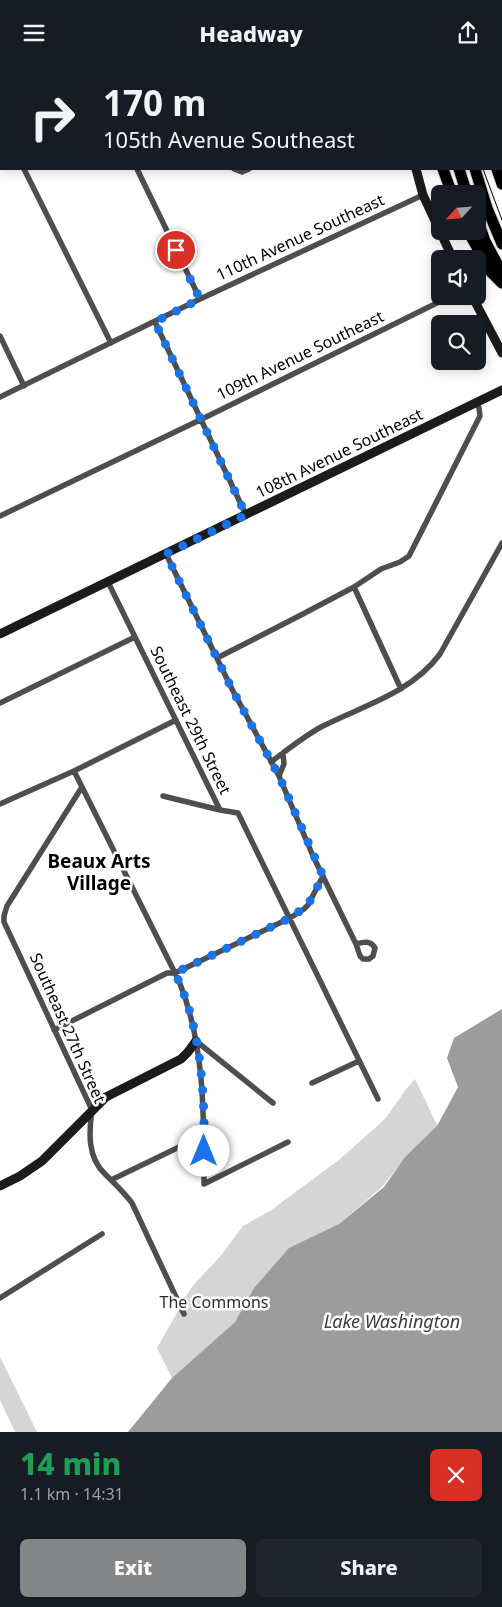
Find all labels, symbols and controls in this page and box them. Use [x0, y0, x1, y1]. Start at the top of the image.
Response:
text: Headway [199, 18, 303, 48]
icon: menu [20, 19, 48, 47]
icon: share [454, 19, 482, 47]
text: 170 m [103, 79, 206, 126]
icon: right [20, 85, 85, 150]
text: 105th Avenue Southeast [103, 124, 355, 154]
north arrow [431, 185, 486, 240]
map controls [431, 185, 486, 370]
street label: 110th Avenue Southeast [212, 188, 388, 286]
pin [155, 229, 197, 271]
icon: arrive [162, 236, 190, 264]
button: sound [431, 250, 486, 305]
street label: 109th Avenue Southeast [213, 305, 387, 405]
button: search [431, 315, 486, 370]
street label: 108th Avenue Southeast [252, 403, 426, 503]
street label: Southeast 29th Street [146, 642, 237, 798]
district label: Beaux Arts Village [47, 848, 151, 896]
street label: Southeast 27th Street [25, 949, 111, 1107]
position arrow [177, 1124, 229, 1176]
park label: The Commons [160, 1291, 268, 1313]
water label: Lake Washington [324, 1309, 460, 1333]
text: 14 min [20, 1443, 121, 1484]
button: close [430, 1449, 482, 1501]
text: 1.1 km · 14:31 [20, 1483, 124, 1505]
button: Exit [20, 1539, 246, 1597]
button: Share [256, 1539, 482, 1597]

